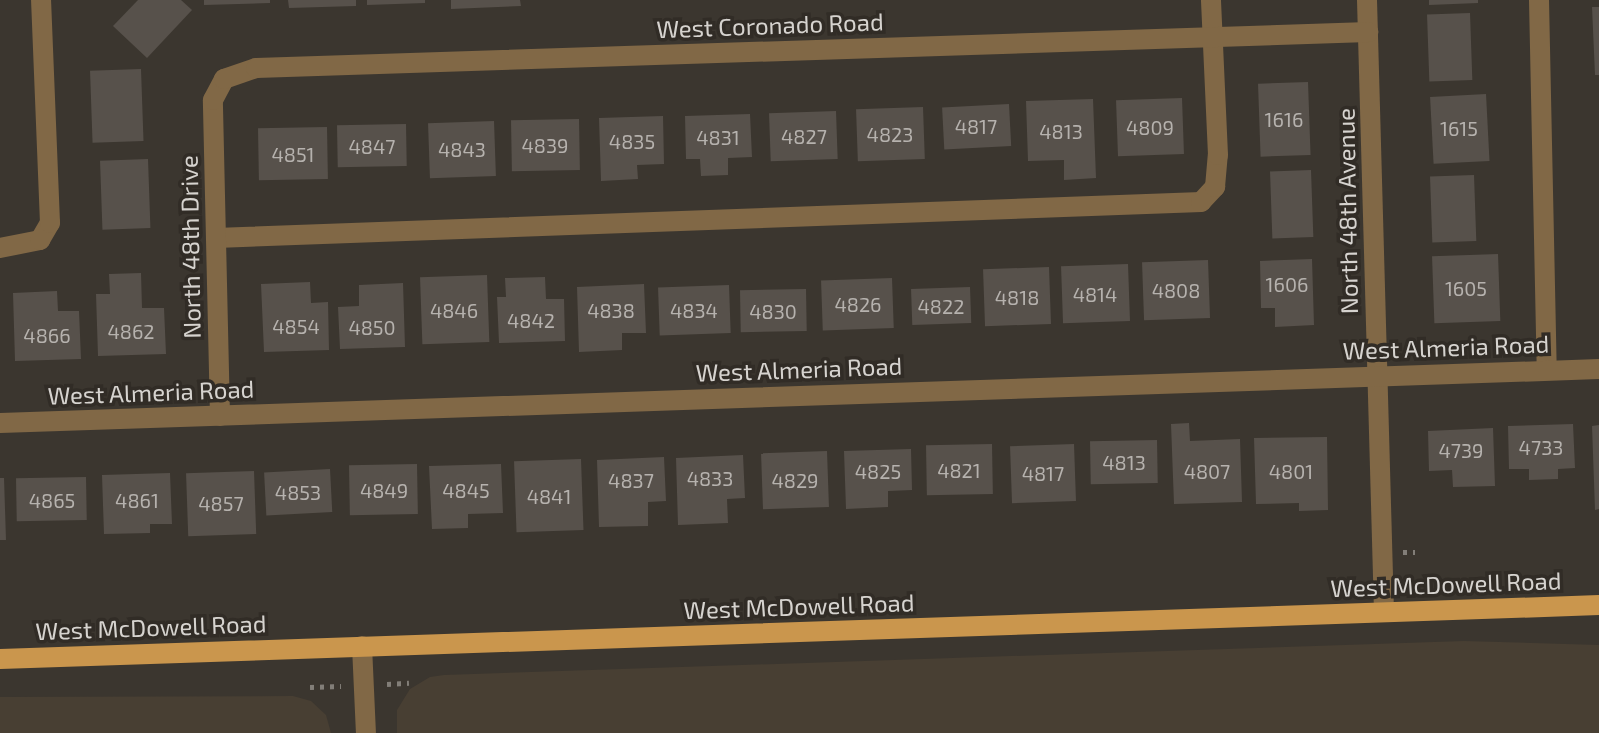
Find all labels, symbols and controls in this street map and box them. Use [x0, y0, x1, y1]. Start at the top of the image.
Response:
street label: West Coronado Road [656, 7, 884, 43]
house number: 1616 [1265, 107, 1303, 131]
street label: North 48th Avenue [1331, 107, 1363, 315]
house number: 4817 [955, 114, 997, 138]
house number: 4809 [1126, 115, 1174, 139]
house number: 1615 [1440, 116, 1478, 140]
house number: 4813 [1039, 119, 1083, 143]
house number: 4823 [867, 122, 913, 146]
house number: 4827 [781, 124, 827, 148]
house number: 4831 [696, 125, 740, 149]
house number: 4835 [609, 129, 655, 153]
house number: 4839 [522, 133, 568, 157]
house number: 4847 [349, 134, 395, 158]
house number: 4843 [438, 137, 486, 161]
house number: 4851 [271, 142, 315, 166]
street label: North 48th Drive [174, 155, 206, 339]
house number: 1606 [1266, 272, 1308, 296]
house number: 1605 [1445, 276, 1487, 300]
house number: 4808 [1152, 278, 1200, 302]
house number: 4814 [1073, 282, 1117, 306]
house number: 4818 [995, 285, 1039, 309]
house number: 4826 [834, 292, 882, 316]
house number: 4822 [918, 294, 964, 318]
house number: 4846 [430, 298, 478, 322]
house number: 4838 [587, 298, 635, 322]
house number: 4834 [670, 298, 718, 322]
house number: 4830 [749, 299, 797, 323]
house number: 4842 [507, 308, 555, 332]
house number: 4854 [272, 314, 320, 338]
house number: 4850 [348, 315, 396, 339]
house number: 4862 [107, 319, 155, 343]
house number: 4866 [23, 323, 71, 347]
street label: West Almeria Road [1342, 329, 1550, 365]
street label: West Almeria Road [695, 351, 903, 387]
street label: West Almeria Road [47, 374, 255, 410]
house number: 4733 [1519, 435, 1563, 459]
house number: 4739 [1438, 438, 1484, 462]
house number: 4813 [1102, 450, 1146, 474]
house number: 4821 [937, 458, 981, 482]
house number: 4825 [855, 459, 901, 483]
house number: 4807 [1184, 459, 1230, 483]
house number: 4801 [1269, 459, 1313, 483]
house number: 4817 [1022, 461, 1064, 485]
house number: 4833 [687, 466, 733, 490]
house number: 4837 [608, 468, 654, 492]
house number: 4829 [771, 468, 819, 492]
house number: 4849 [360, 478, 408, 502]
house number: 4845 [442, 478, 490, 502]
house number: 4853 [275, 480, 321, 504]
house number: 4841 [527, 484, 571, 508]
house number: 4865 [29, 488, 75, 512]
house number: 4861 [115, 488, 159, 512]
house number: 4857 [198, 491, 244, 515]
street label: West McDowell Road [1330, 566, 1562, 602]
street label: West McDowell Road [683, 588, 915, 624]
street label: West McDowell Road [35, 609, 267, 645]

